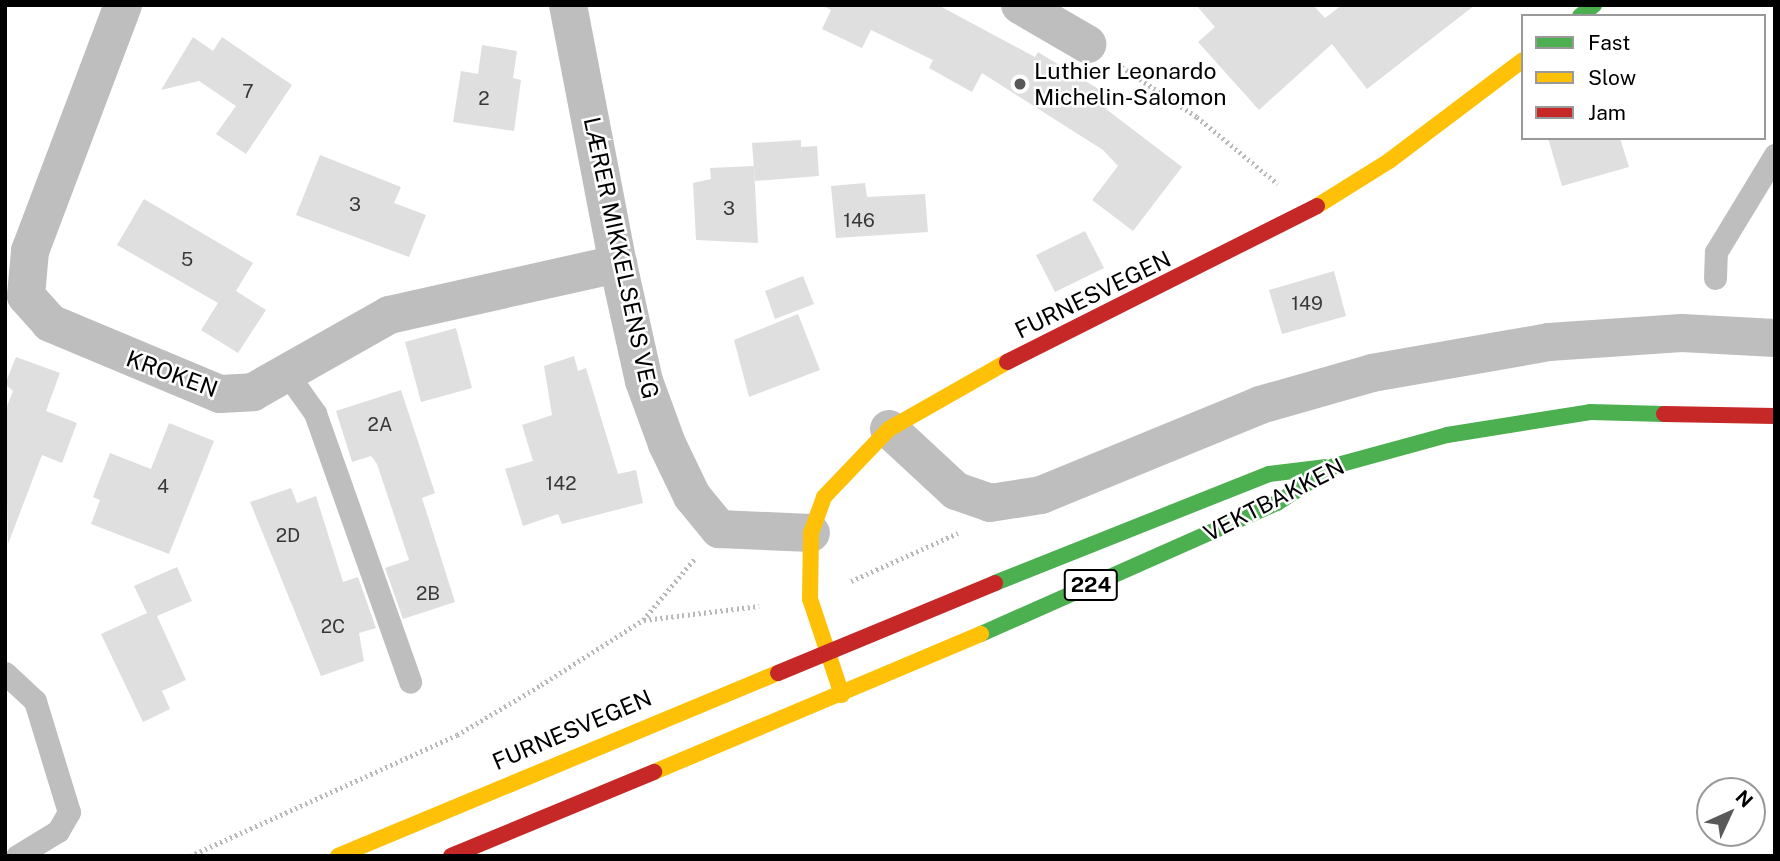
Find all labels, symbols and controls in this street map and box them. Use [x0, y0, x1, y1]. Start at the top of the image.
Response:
legend [1521, 14, 1766, 140]
text: Fast [1588, 30, 1630, 55]
place label: Luthier Leonardo Michelin-Salomon [1034, 57, 1226, 111]
text: Slow [1588, 65, 1636, 90]
marker: Luthier Leonardo Michelin-Salomon [1012, 76, 1028, 92]
house number: 7 [242, 81, 254, 103]
house number: 2 [478, 88, 490, 110]
text: Jam [1588, 100, 1626, 125]
street label: LÆRER MIKKELSENS VEG [578, 114, 664, 402]
house number: 3 [349, 194, 361, 216]
house number: 3 [723, 198, 735, 220]
house number: 146 [843, 210, 875, 232]
street label: FURNESVEGEN [1010, 245, 1176, 345]
house number: 5 [181, 249, 193, 271]
house number: 149 [1291, 293, 1323, 315]
street label: KROKEN [122, 345, 222, 403]
house number: 2A [368, 414, 392, 436]
street label: VEKTBAKKEN [1199, 453, 1349, 547]
house number: 142 [546, 473, 576, 495]
house number: 4 [157, 476, 169, 498]
house number: 2D [276, 525, 300, 547]
road number: 224 [1063, 568, 1119, 602]
house number: 2B [416, 583, 440, 605]
house number: 2C [321, 616, 345, 638]
street label: FURNESVEGEN [488, 684, 656, 776]
north arrow [1696, 777, 1766, 847]
text: N [1731, 786, 1757, 812]

